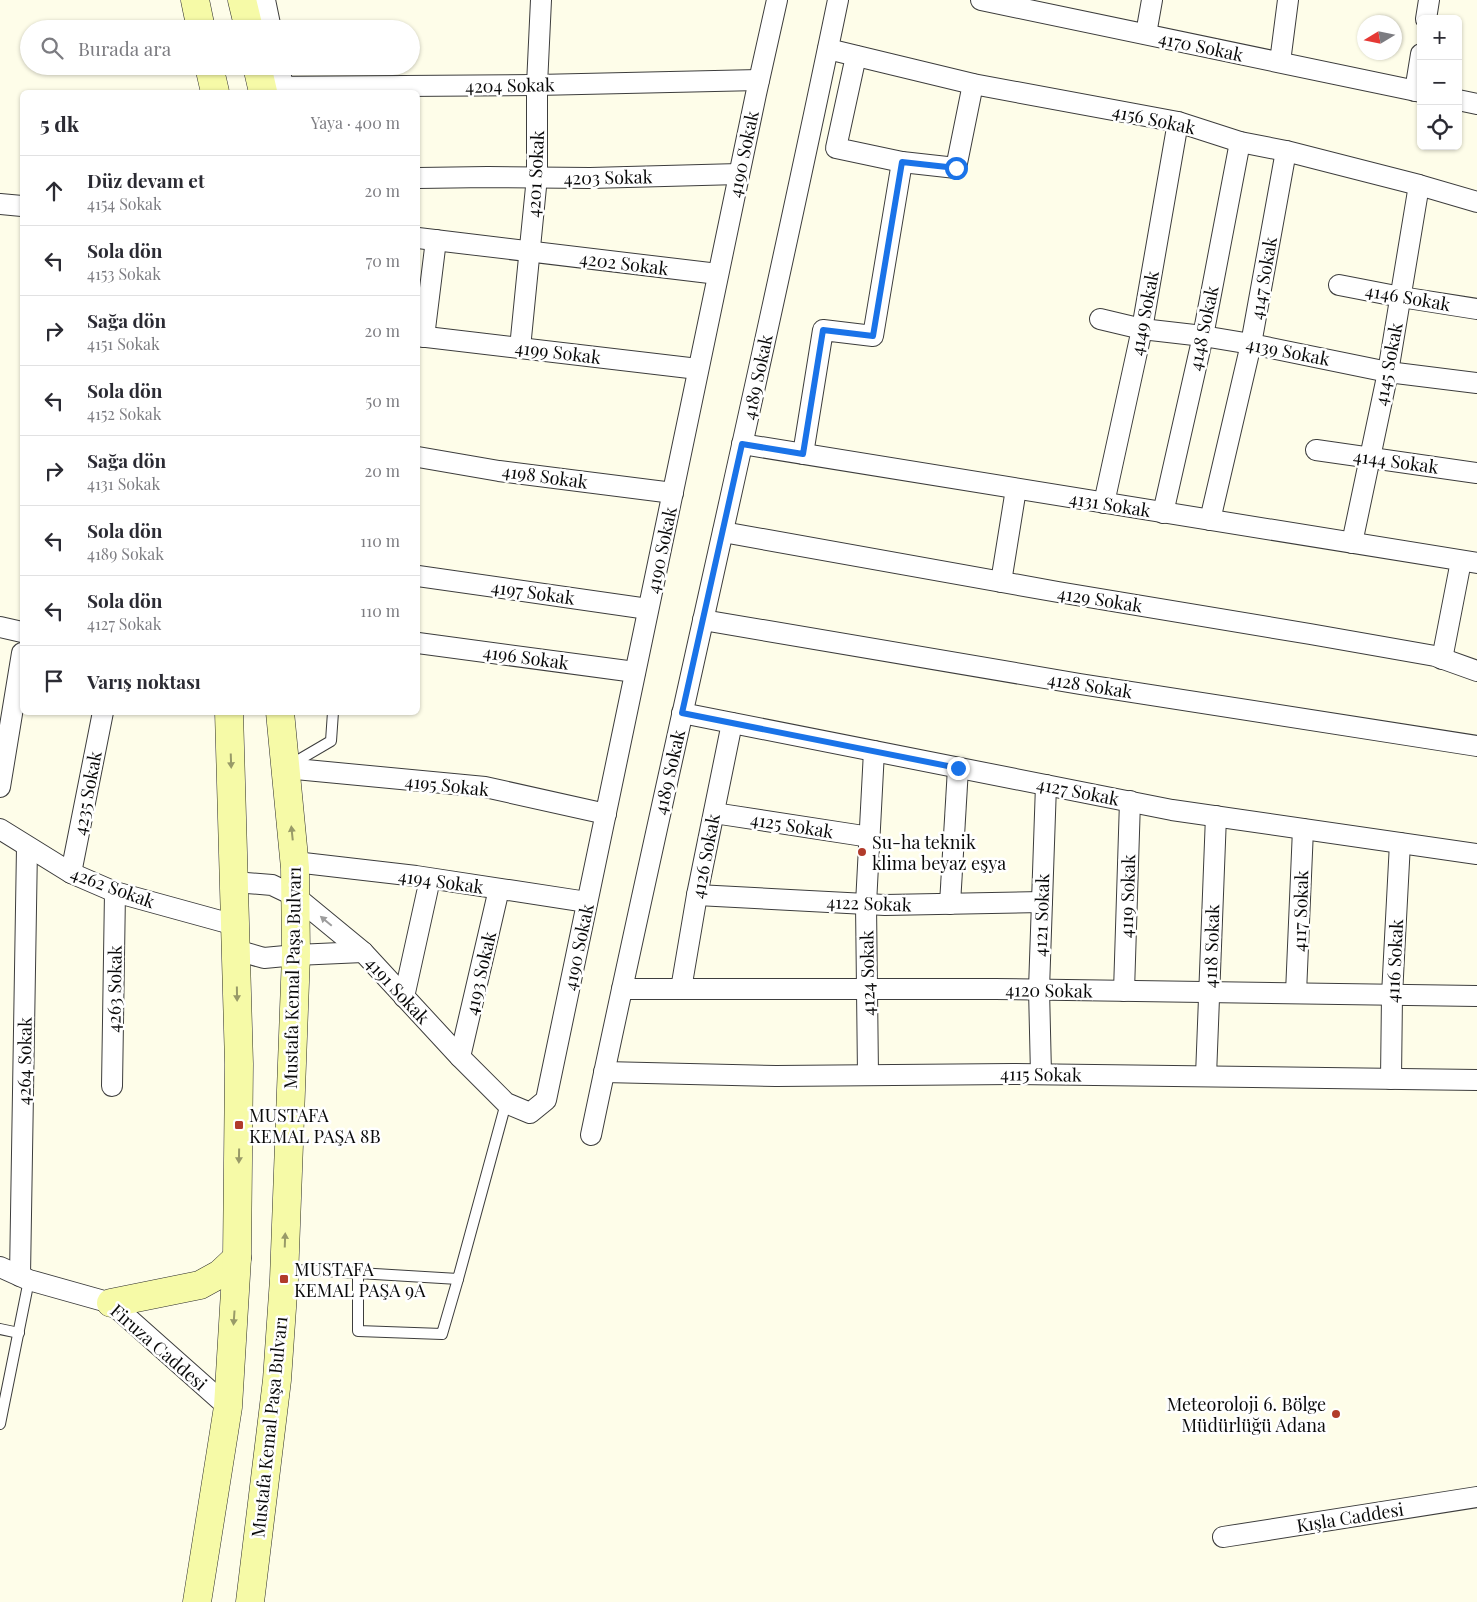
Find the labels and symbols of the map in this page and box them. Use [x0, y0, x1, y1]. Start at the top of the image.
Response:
north arrow [1357, 15, 1402, 60]
street label: 4170 Sokak [1156, 25, 1246, 67]
street label: 4204 Sokak [465, 72, 555, 98]
street label: 4156 Sokak [1110, 98, 1198, 140]
street label: 4190 Sokak [722, 108, 764, 200]
street label: 4201 Sokak [521, 130, 549, 218]
route start [945, 157, 968, 180]
street label: 4203 Sokak [563, 164, 653, 190]
street label: 4147 Sokak [1244, 235, 1282, 321]
street label: 4202 Sokak [578, 246, 670, 280]
street label: 4149 Sokak [1124, 268, 1164, 358]
street label: 4146 Sokak [1363, 278, 1453, 316]
street label: 4148 Sokak [1182, 283, 1224, 373]
street label: 4145 Sokak [1368, 320, 1408, 408]
street label: 4139 Sokak [1244, 331, 1332, 371]
street label: 4189 Sokak [736, 332, 778, 422]
street label: 4199 Sokak [514, 335, 602, 369]
street label: 4144 Sokak [1352, 443, 1440, 479]
street label: 4198 Sokak [500, 458, 590, 494]
street label: 4131 Sokak [1067, 486, 1153, 522]
street label: 4190 Sokak [640, 504, 682, 596]
street label: 4197 Sokak [490, 574, 577, 610]
street label: 4129 Sokak [1056, 580, 1144, 618]
street label: 4196 Sokak [482, 639, 571, 675]
street label: 4128 Sokak [1046, 666, 1134, 704]
street label: 4189 Sokak [648, 727, 690, 817]
street label: 4235 Sokak [67, 749, 107, 837]
one-way arrow [227, 753, 235, 769]
route end [947, 757, 970, 780]
street label: 4195 Sokak [404, 769, 490, 801]
street label: 4127 Sokak [1035, 771, 1121, 811]
street label: 4125 Sokak [749, 807, 835, 843]
street label: 4126 Sokak [685, 811, 725, 900]
one-way arrow [288, 825, 296, 841]
place label: Su-ha teknik klima beyaz eşya [872, 830, 1006, 875]
marker: Su-ha teknik klima beyaz eşya [856, 846, 868, 858]
street label: 4119 Sokak [1114, 854, 1140, 938]
street label: 4262 Sokak [68, 861, 158, 913]
street label: 4194 Sokak [397, 863, 485, 899]
street label: Mustafa Kemal Paşa Bulvarı [278, 867, 306, 1089]
street label: 4117 Sokak [1287, 870, 1313, 952]
street label: 4121 Sokak [1028, 873, 1054, 957]
street label: 4122 Sokak [826, 890, 912, 916]
street label: 4190 Sokak [557, 901, 599, 993]
street label: 4118 Sokak [1198, 903, 1224, 988]
one-way arrow [319, 916, 332, 927]
street label: 4116 Sokak [1380, 918, 1408, 1004]
street label: 4193 Sokak [459, 929, 501, 1017]
street label: 4124 Sokak [854, 930, 880, 1016]
street label: 4263 Sokak [101, 945, 127, 1033]
street label: 4191 Sokak [361, 951, 435, 1029]
street label: 4120 Sokak [1005, 977, 1093, 1003]
one-way arrow [233, 986, 241, 1002]
street label: 4264 Sokak [11, 1017, 37, 1105]
street label: 4115 Sokak [1000, 1061, 1082, 1087]
place label: MUSTAFA KEMAL PAŞA 8B [249, 1103, 381, 1148]
marker: MUSTAFA KEMAL PAŞA 8B [233, 1119, 245, 1131]
one-way arrow [235, 1148, 243, 1164]
one-way arrow [281, 1232, 289, 1248]
place label: MUSTAFA KEMAL PAŞA 9A [294, 1257, 426, 1302]
marker: MUSTAFA KEMAL PAŞA 9A [278, 1273, 290, 1285]
street label: Firuza Caddesi [106, 1298, 212, 1396]
one-way arrow [229, 1311, 237, 1327]
street label: Mustafa Kemal Paşa Bulvarı [245, 1315, 293, 1539]
place label: Meteoroloji 6. Bölge Müdürlüğü Adana [1167, 1392, 1326, 1437]
marker: Meteoroloji 6. Bölge Müdürlüğü Adana [1330, 1408, 1342, 1420]
street label: Kışla Caddesi [1295, 1497, 1405, 1537]

